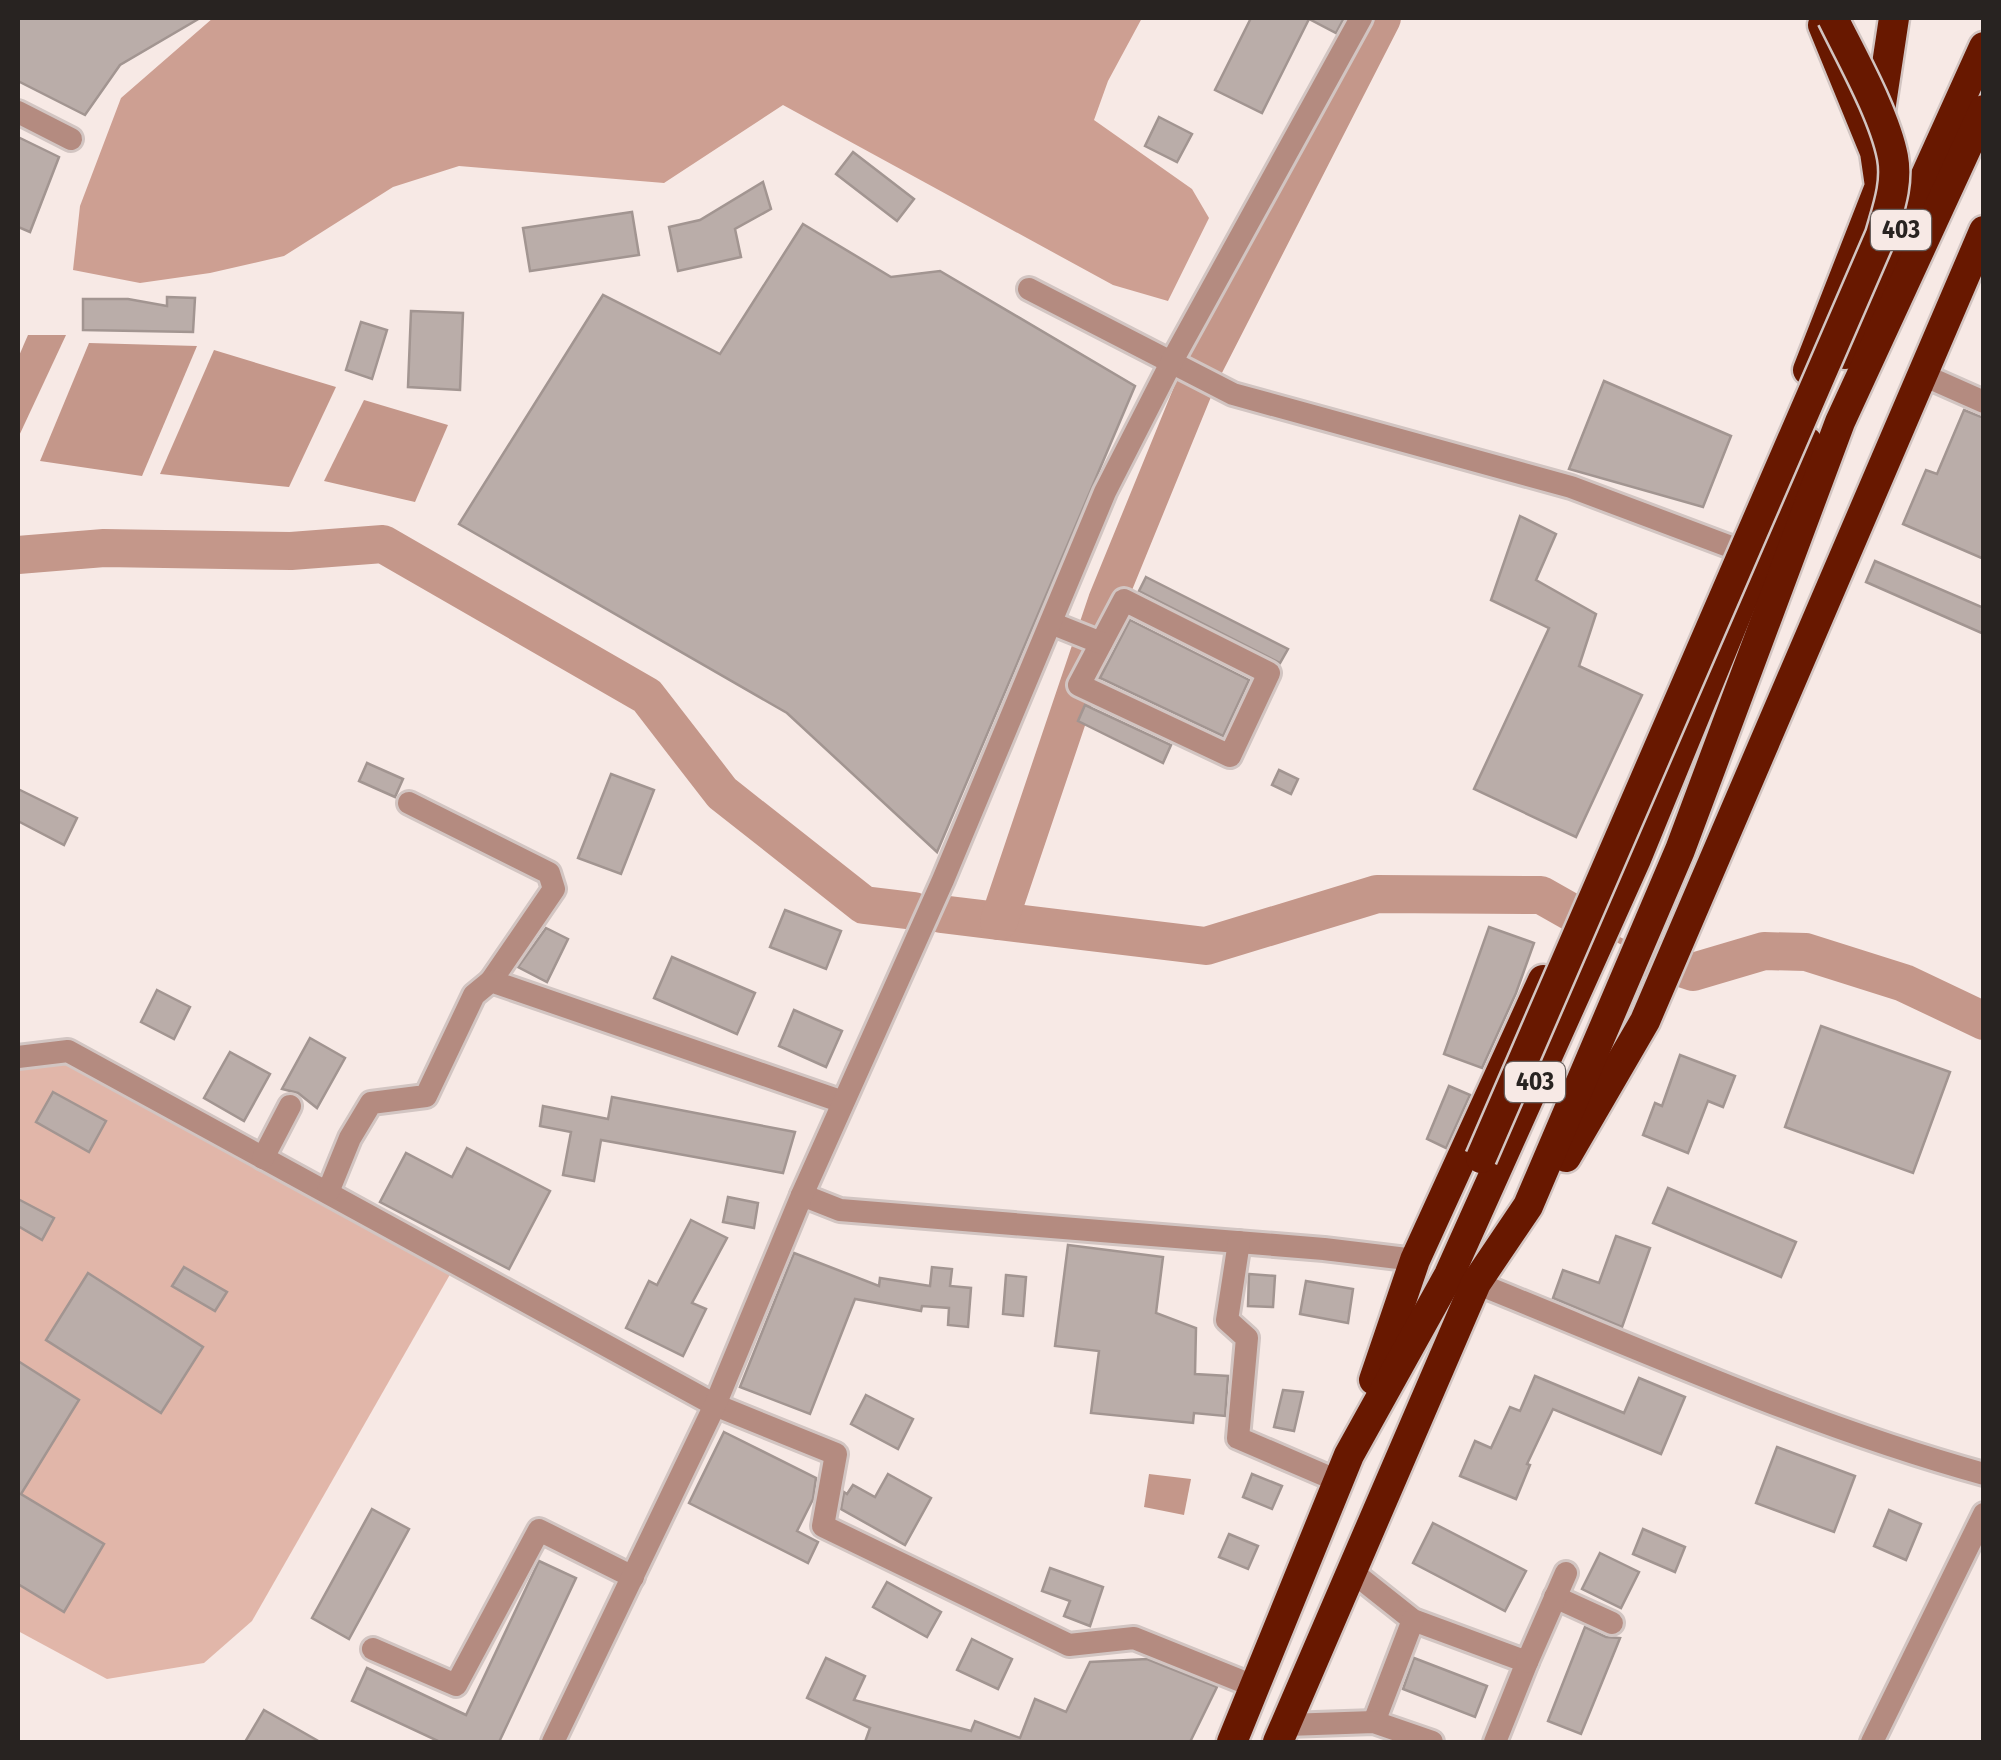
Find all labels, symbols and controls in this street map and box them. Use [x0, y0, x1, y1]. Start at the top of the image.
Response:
road number: 403 [1871, 210, 1931, 250]
road number: 403 [1505, 1062, 1565, 1102]

